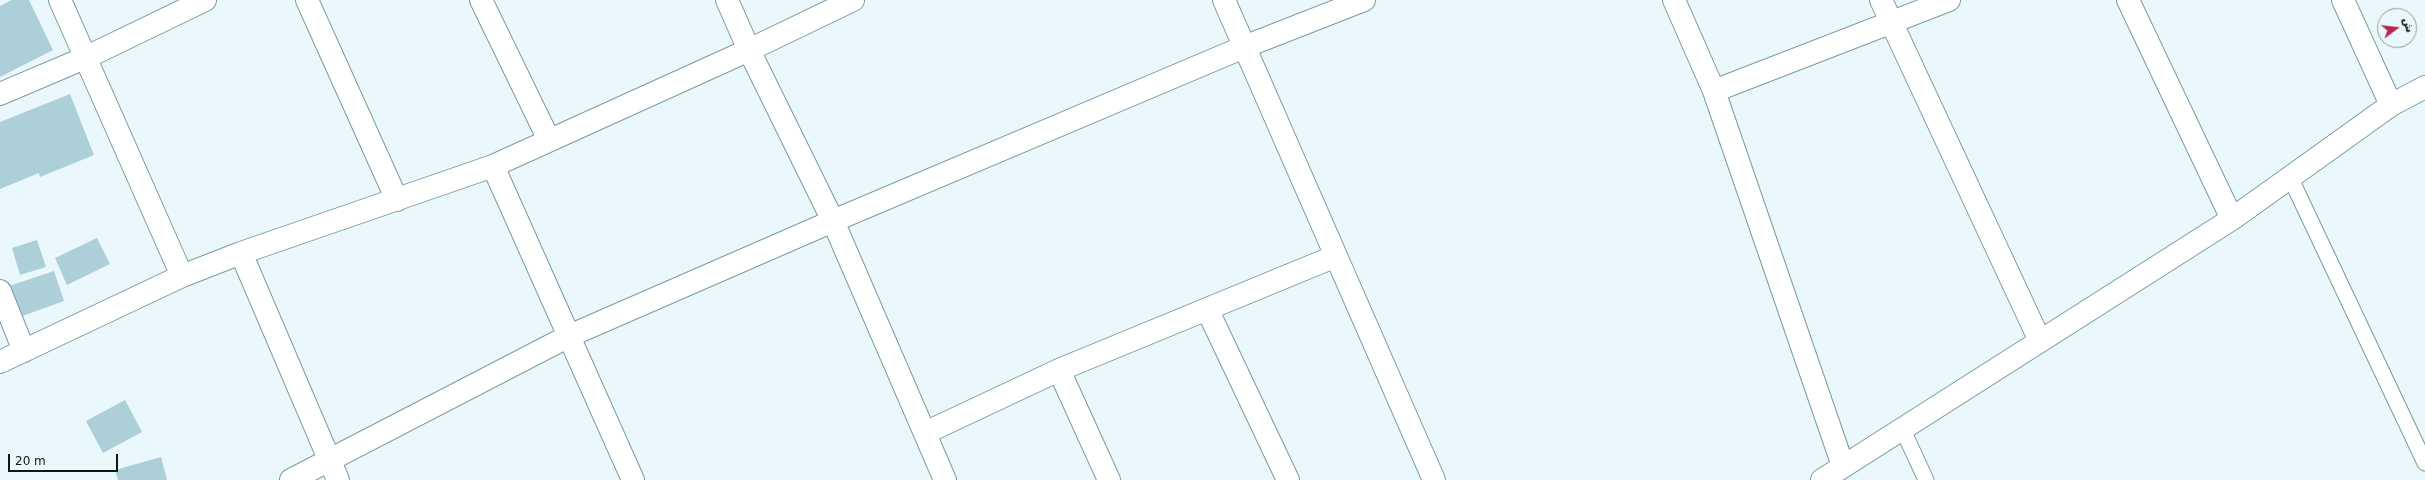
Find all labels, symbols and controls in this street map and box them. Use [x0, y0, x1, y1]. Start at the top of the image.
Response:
north arrow [2377, 8, 2417, 48]
text: ش [2400, 16, 2416, 34]
scale bar [10, 446, 120, 472]
text: 20 m [15, 454, 46, 468]

